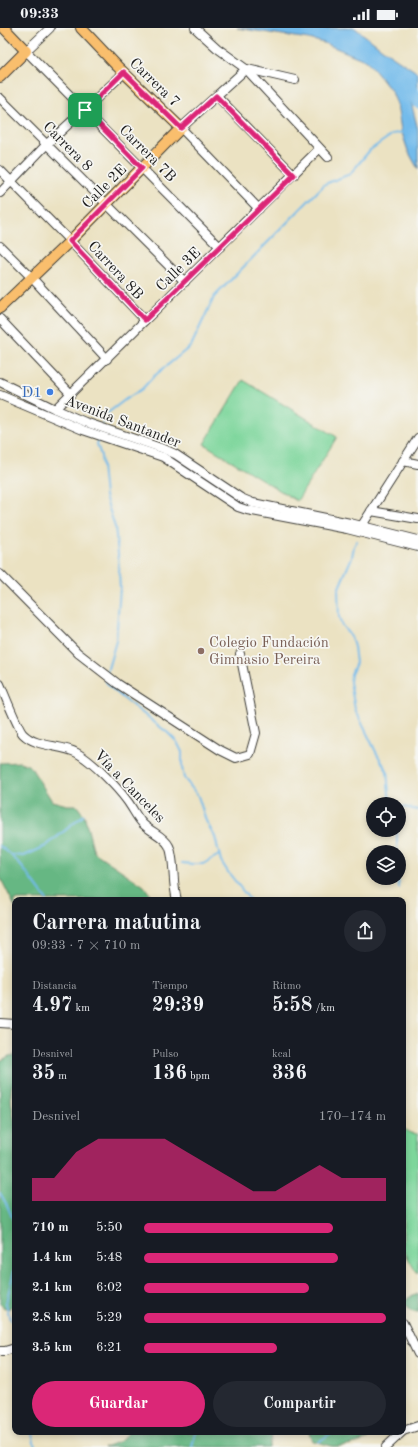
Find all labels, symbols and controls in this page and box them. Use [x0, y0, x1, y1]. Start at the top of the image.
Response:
text: 09:33 [20, 7, 59, 22]
street label: Carrera 7 [126, 56, 182, 110]
pin [68, 93, 102, 127]
icon: arrive [74, 99, 96, 121]
street label: Carrera 8 [39, 119, 95, 175]
street label: Carrera 7B [116, 123, 178, 185]
street label: Calle 2E [80, 162, 130, 212]
street label: Carrera 8B [84, 239, 145, 303]
street label: Calle 3E [154, 245, 204, 295]
place label: D1 [22, 386, 42, 401]
marker: D1 [45, 387, 55, 397]
street label: Avenida Santander [63, 393, 182, 451]
place label: Colegio Fundación Gimnasio Pereira [209, 636, 329, 668]
marker: Colegio Fundación Gimnasio Pereira [196, 646, 206, 656]
street label: Vía a Canceles [91, 748, 167, 826]
map controls [366, 797, 406, 885]
button: locate [366, 797, 406, 837]
button: layers [366, 845, 406, 885]
button: share [344, 910, 386, 952]
text: Carrera matutina [32, 912, 201, 934]
text: 09:33 · 7 × 710 m [32, 939, 140, 952]
text: Distancia [32, 981, 77, 992]
text: Tiempo [152, 981, 188, 992]
text: Ritmo [272, 981, 301, 992]
text: 4.97 [32, 996, 72, 1016]
text: 29:39 [152, 996, 204, 1016]
text: 5:58 [272, 996, 312, 1016]
text: km [72, 1003, 90, 1014]
text: /km [312, 1003, 335, 1014]
text: Desnivel [32, 1049, 73, 1060]
text: Pulso [152, 1049, 179, 1060]
text: kcal [272, 1049, 291, 1060]
text: 35 [32, 1064, 55, 1084]
text: 136 [152, 1064, 187, 1084]
text: 336 [272, 1064, 307, 1084]
text: m [55, 1071, 67, 1082]
text: bpm [187, 1071, 210, 1082]
text: Desnivel [32, 1110, 80, 1123]
text: 170–174 m [319, 1110, 386, 1123]
text: 710 m [32, 1221, 69, 1234]
text: 5:50 [96, 1221, 122, 1234]
text: 1.4 km [32, 1251, 72, 1264]
text: 5:48 [96, 1251, 122, 1264]
text: 2.1 km [32, 1281, 72, 1294]
text: 6:02 [96, 1281, 122, 1294]
text: 2.8 km [32, 1311, 72, 1324]
text: 5:29 [96, 1311, 122, 1324]
text: 3.5 km [32, 1341, 72, 1354]
text: 6:21 [96, 1341, 122, 1354]
button: Guardar [32, 1381, 205, 1427]
button: Compartir [213, 1381, 386, 1427]

